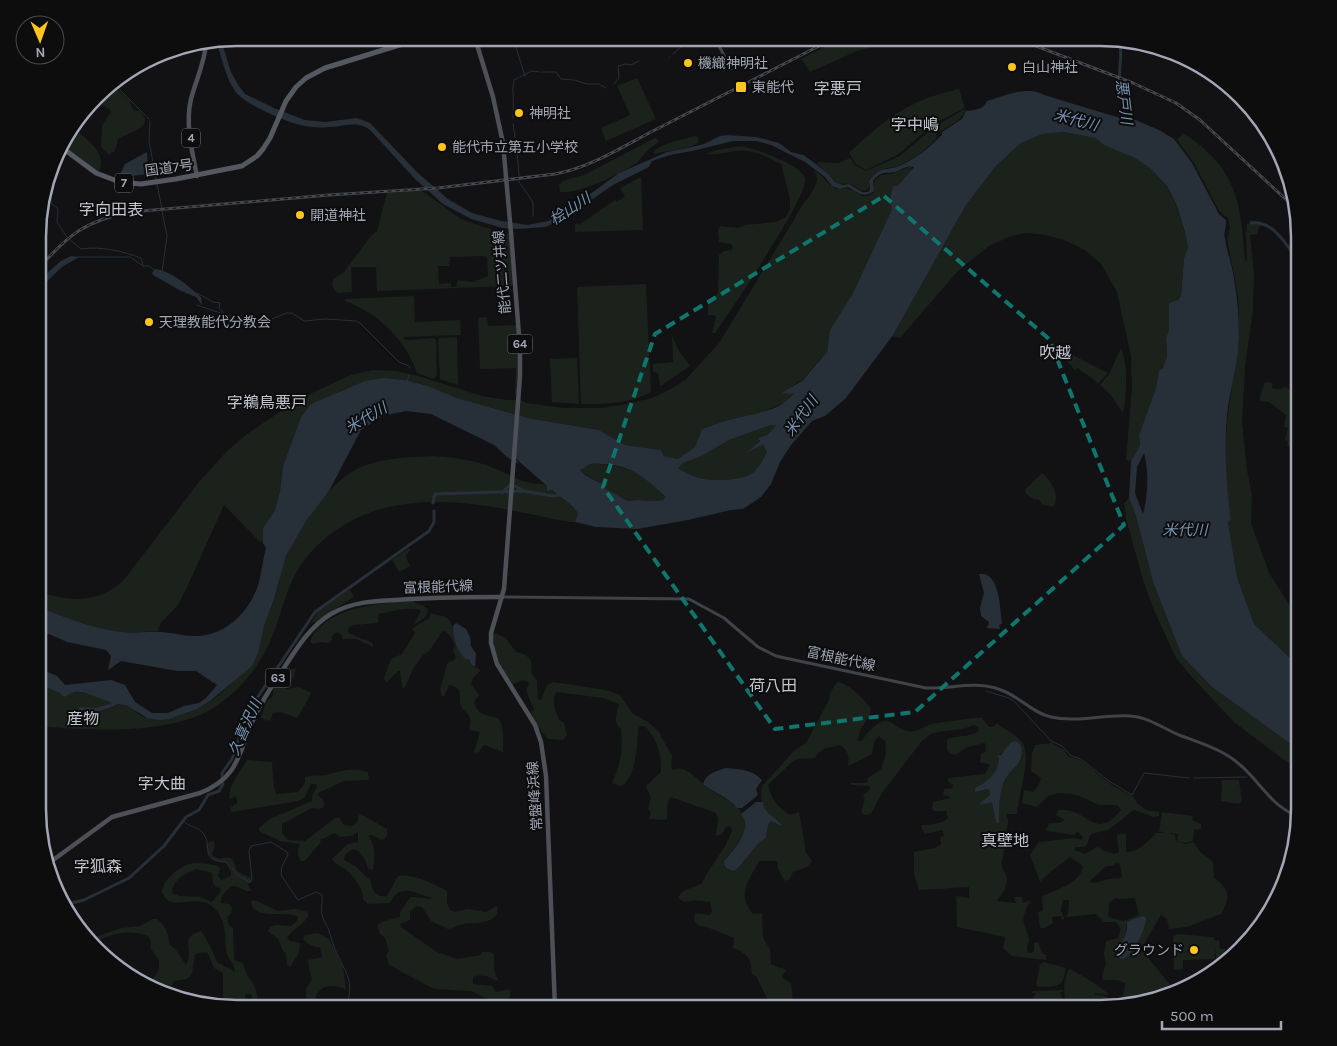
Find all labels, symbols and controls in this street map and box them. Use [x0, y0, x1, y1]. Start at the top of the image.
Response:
north arrow [15, 15, 65, 65]
text: N [35, 44, 46, 61]
place label: 機織神明社 [698, 55, 768, 72]
marker: 機織神明社 [682, 57, 694, 69]
place label: 白山神社 [1022, 59, 1078, 76]
marker: 白山神社 [1006, 61, 1018, 73]
place label: 東能代 [752, 79, 794, 96]
district label: 字悪戸 [814, 79, 862, 98]
water label: 悪戸川 [1112, 79, 1136, 127]
marker: 東能代 [734, 80, 748, 94]
place label: 神明社 [529, 105, 571, 122]
water label: 米代川 [1052, 105, 1102, 135]
marker: 神明社 [513, 107, 525, 119]
district label: 字中嶋 [891, 115, 939, 134]
road number: 4 [182, 128, 200, 148]
place label: 能代市立第五小学校 [452, 139, 578, 156]
marker: 能代市立第五小学校 [436, 141, 448, 153]
street label: 国道7号 [144, 156, 194, 180]
road number: 7 [115, 174, 133, 192]
water label: 桧山川 [546, 188, 595, 229]
district label: 字向田表 [79, 200, 143, 219]
place label: 開道神社 [310, 207, 366, 224]
marker: 開道神社 [294, 209, 306, 221]
street label: 能代二ツ井線 [490, 229, 514, 315]
place label: 天理教能代分教会 [159, 314, 271, 331]
marker: 天理教能代分教会 [143, 316, 155, 328]
road number: 64 [508, 334, 532, 354]
district label: 吹越 [1039, 343, 1071, 362]
water label: 米代川 [780, 391, 823, 439]
district label: 字鵜鳥悪戸 [227, 393, 307, 412]
water label: 米代川 [342, 398, 392, 437]
water label: 米代川 [1162, 521, 1209, 539]
street label: 富根能代線 [403, 577, 473, 597]
street label: 富根能代線 [805, 643, 877, 675]
road number: 63 [266, 668, 290, 688]
district label: 荷八田 [749, 676, 797, 695]
water label: 久喜沢川 [225, 694, 266, 758]
district label: 産物 [67, 709, 99, 728]
street label: 常盤峰浜線 [524, 760, 546, 832]
district label: 字大曲 [138, 774, 186, 793]
district label: 真壁地 [981, 831, 1029, 850]
district label: 字狐森 [74, 857, 122, 876]
place label: グラウンド [1114, 942, 1184, 959]
marker: グラウンド [1188, 944, 1200, 956]
scale bar [1162, 998, 1281, 1030]
text: 500 m [1170, 1007, 1214, 1025]

